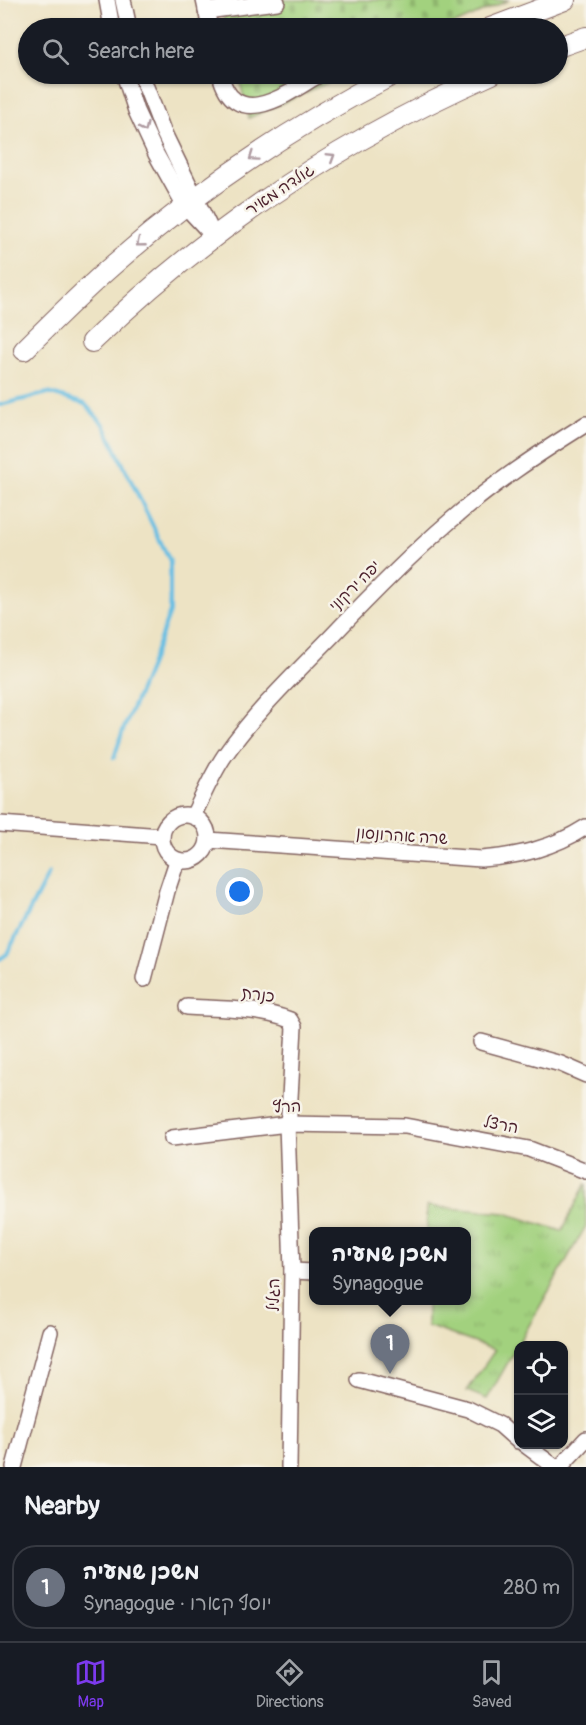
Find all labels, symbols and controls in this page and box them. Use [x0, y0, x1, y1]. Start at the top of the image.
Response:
search box [18, 18, 568, 84]
icon: search [39, 35, 72, 68]
text: Search here [87, 37, 194, 65]
one-way arrow [137, 122, 149, 133]
one-way arrow [249, 150, 260, 161]
one-way arrow [325, 153, 335, 165]
street label: גולדה מאיר [242, 160, 318, 220]
one-way arrow [136, 236, 147, 247]
street label: יפה ירקוני [325, 556, 385, 616]
street label: שרה אהרונסון [355, 823, 449, 849]
your location [225, 877, 254, 906]
street label: כנרת [240, 983, 276, 1007]
street label: הרץ [272, 1097, 302, 1117]
street label: הרצל [482, 1112, 520, 1138]
popup [309, 1227, 471, 1305]
text: משכן שמעיה [332, 1240, 448, 1268]
text: Synagogue [332, 1271, 423, 1296]
street label: הגליל [264, 1278, 284, 1312]
pin: 1 [370, 1324, 410, 1374]
map controls [514, 1341, 568, 1449]
button: locate [514, 1341, 568, 1395]
button: layers [514, 1395, 568, 1449]
text: Nearby [24, 1490, 100, 1522]
text: משכן שמעיה [83, 1558, 200, 1586]
text: 1 [42, 1575, 49, 1600]
text: 280 m [503, 1575, 560, 1600]
text: Synagogue · יוסף קארו [83, 1591, 272, 1616]
tab: Map [74, 1656, 107, 1712]
tab: Directions [256, 1656, 324, 1712]
tab: Saved [472, 1656, 512, 1712]

